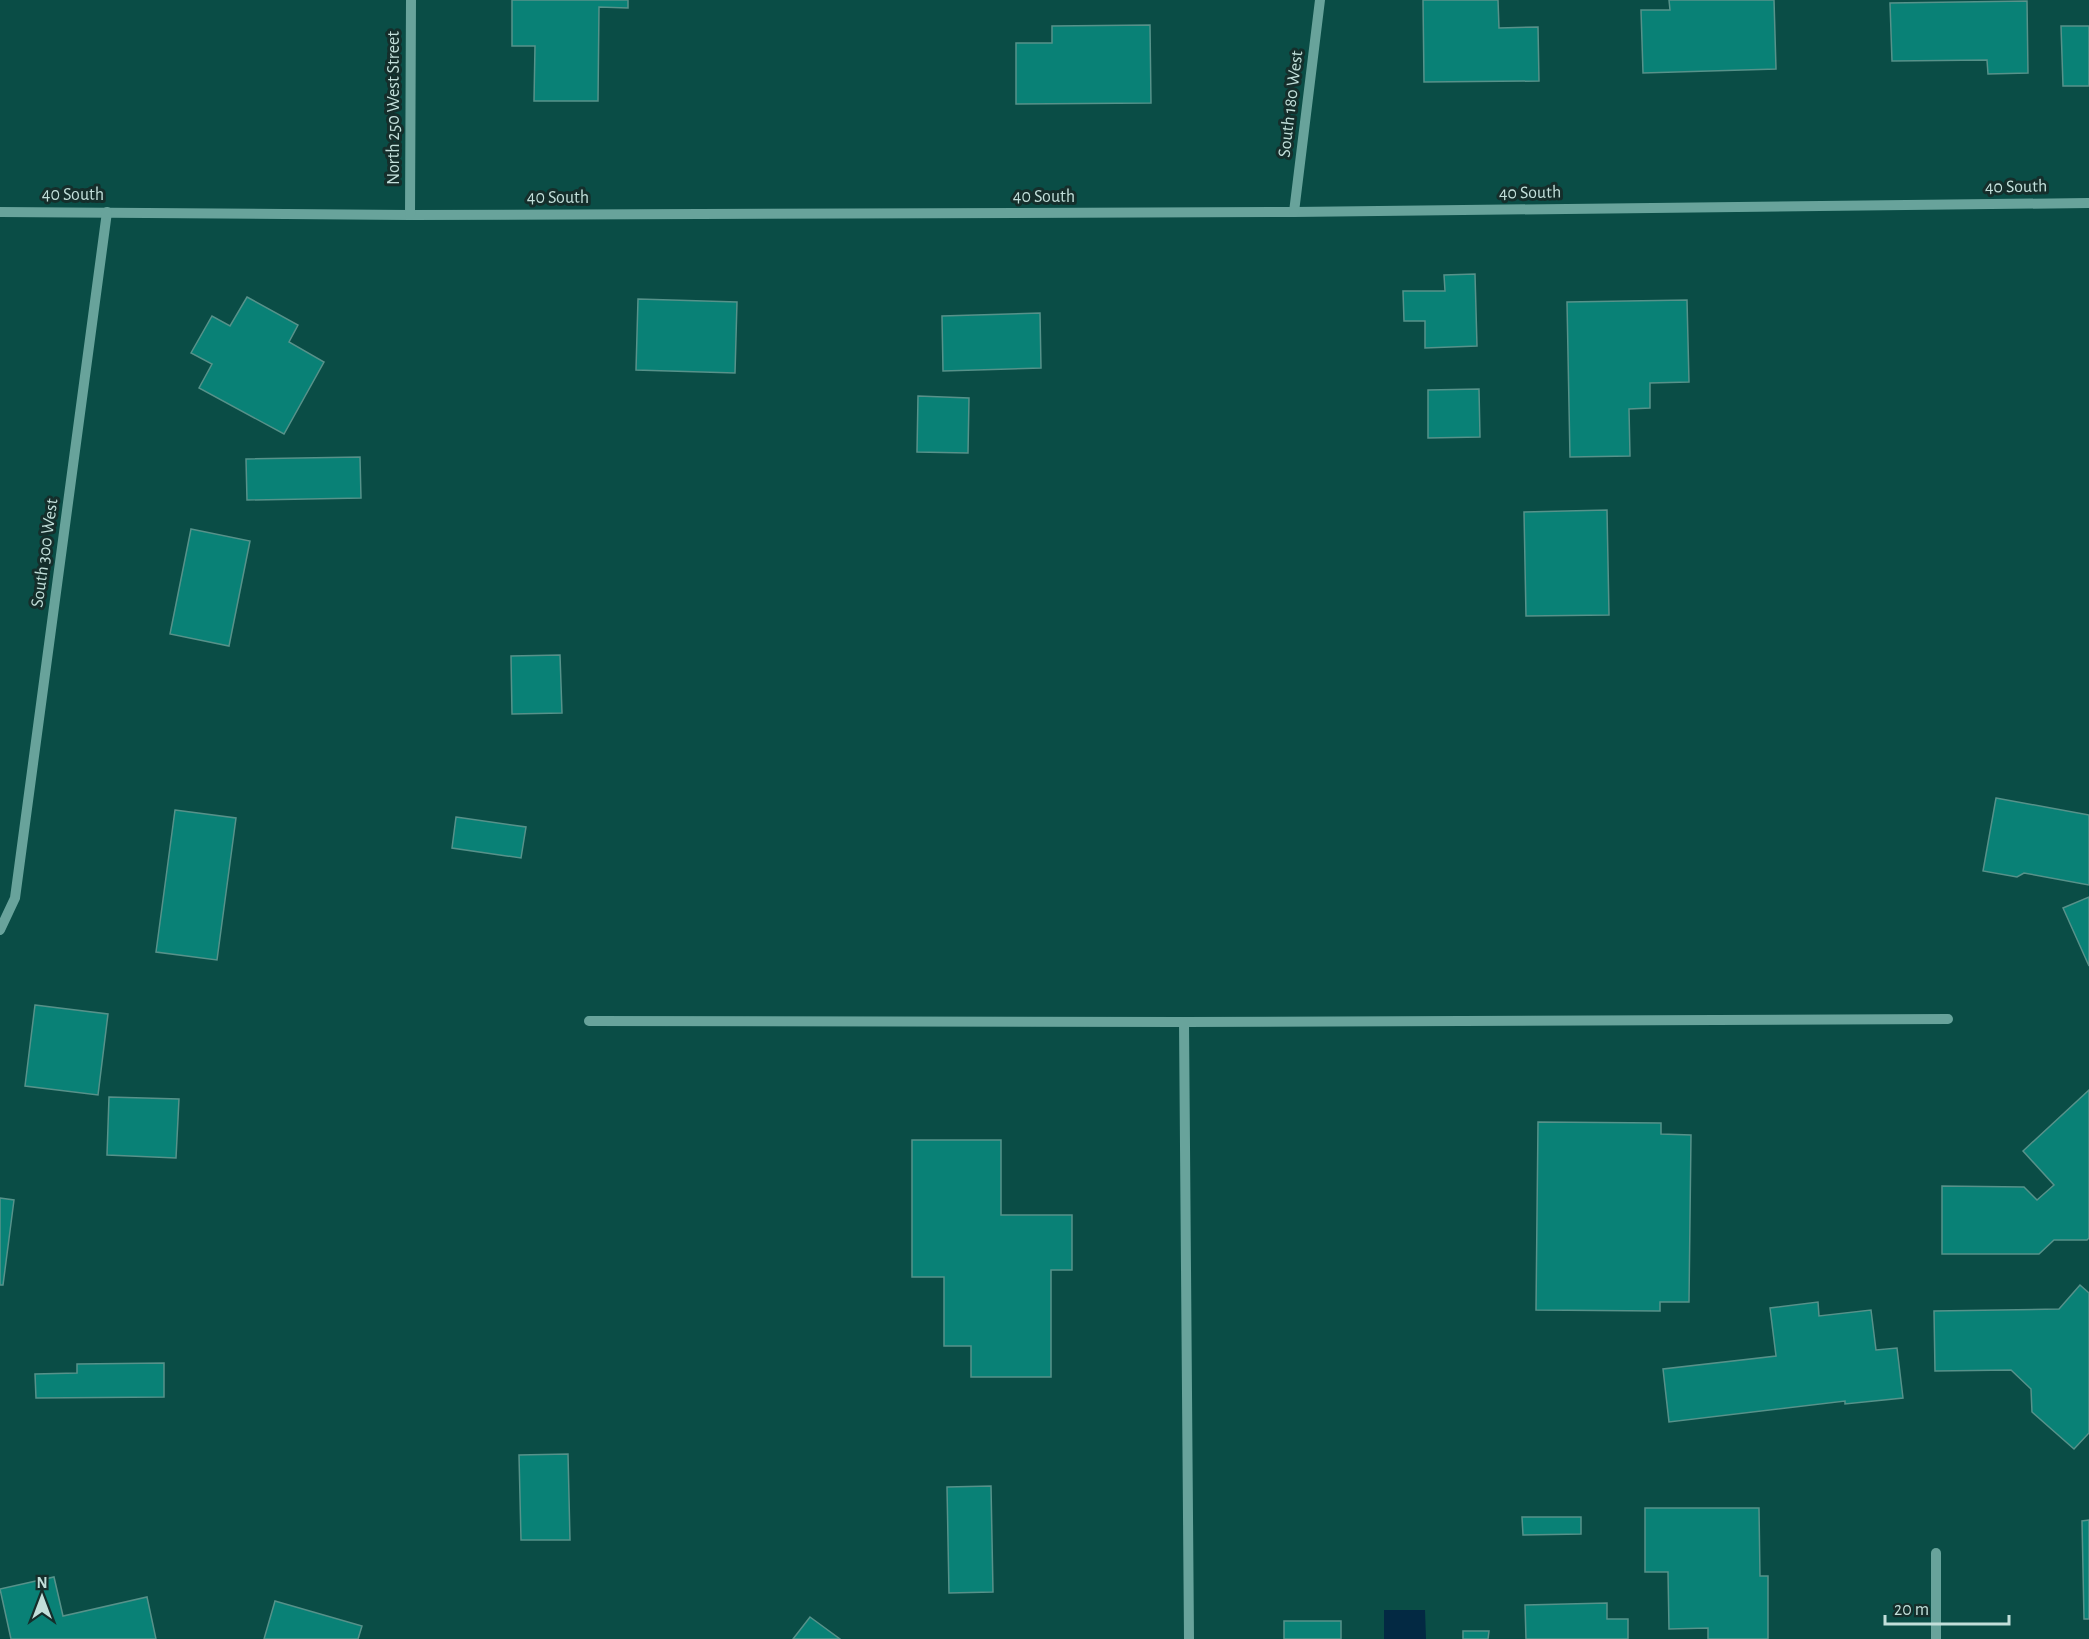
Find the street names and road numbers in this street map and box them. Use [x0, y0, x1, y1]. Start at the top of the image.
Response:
street label: North 250 West Street [385, 31, 403, 185]
street label: South 180 West [1276, 49, 1307, 158]
street label: 40 South [1985, 177, 2047, 197]
street label: 40 South [1499, 183, 1561, 203]
street label: 40 South [42, 186, 104, 204]
street label: 40 South [1013, 188, 1075, 206]
street label: 40 South [527, 189, 589, 207]
street label: South 300 West [28, 497, 62, 609]

